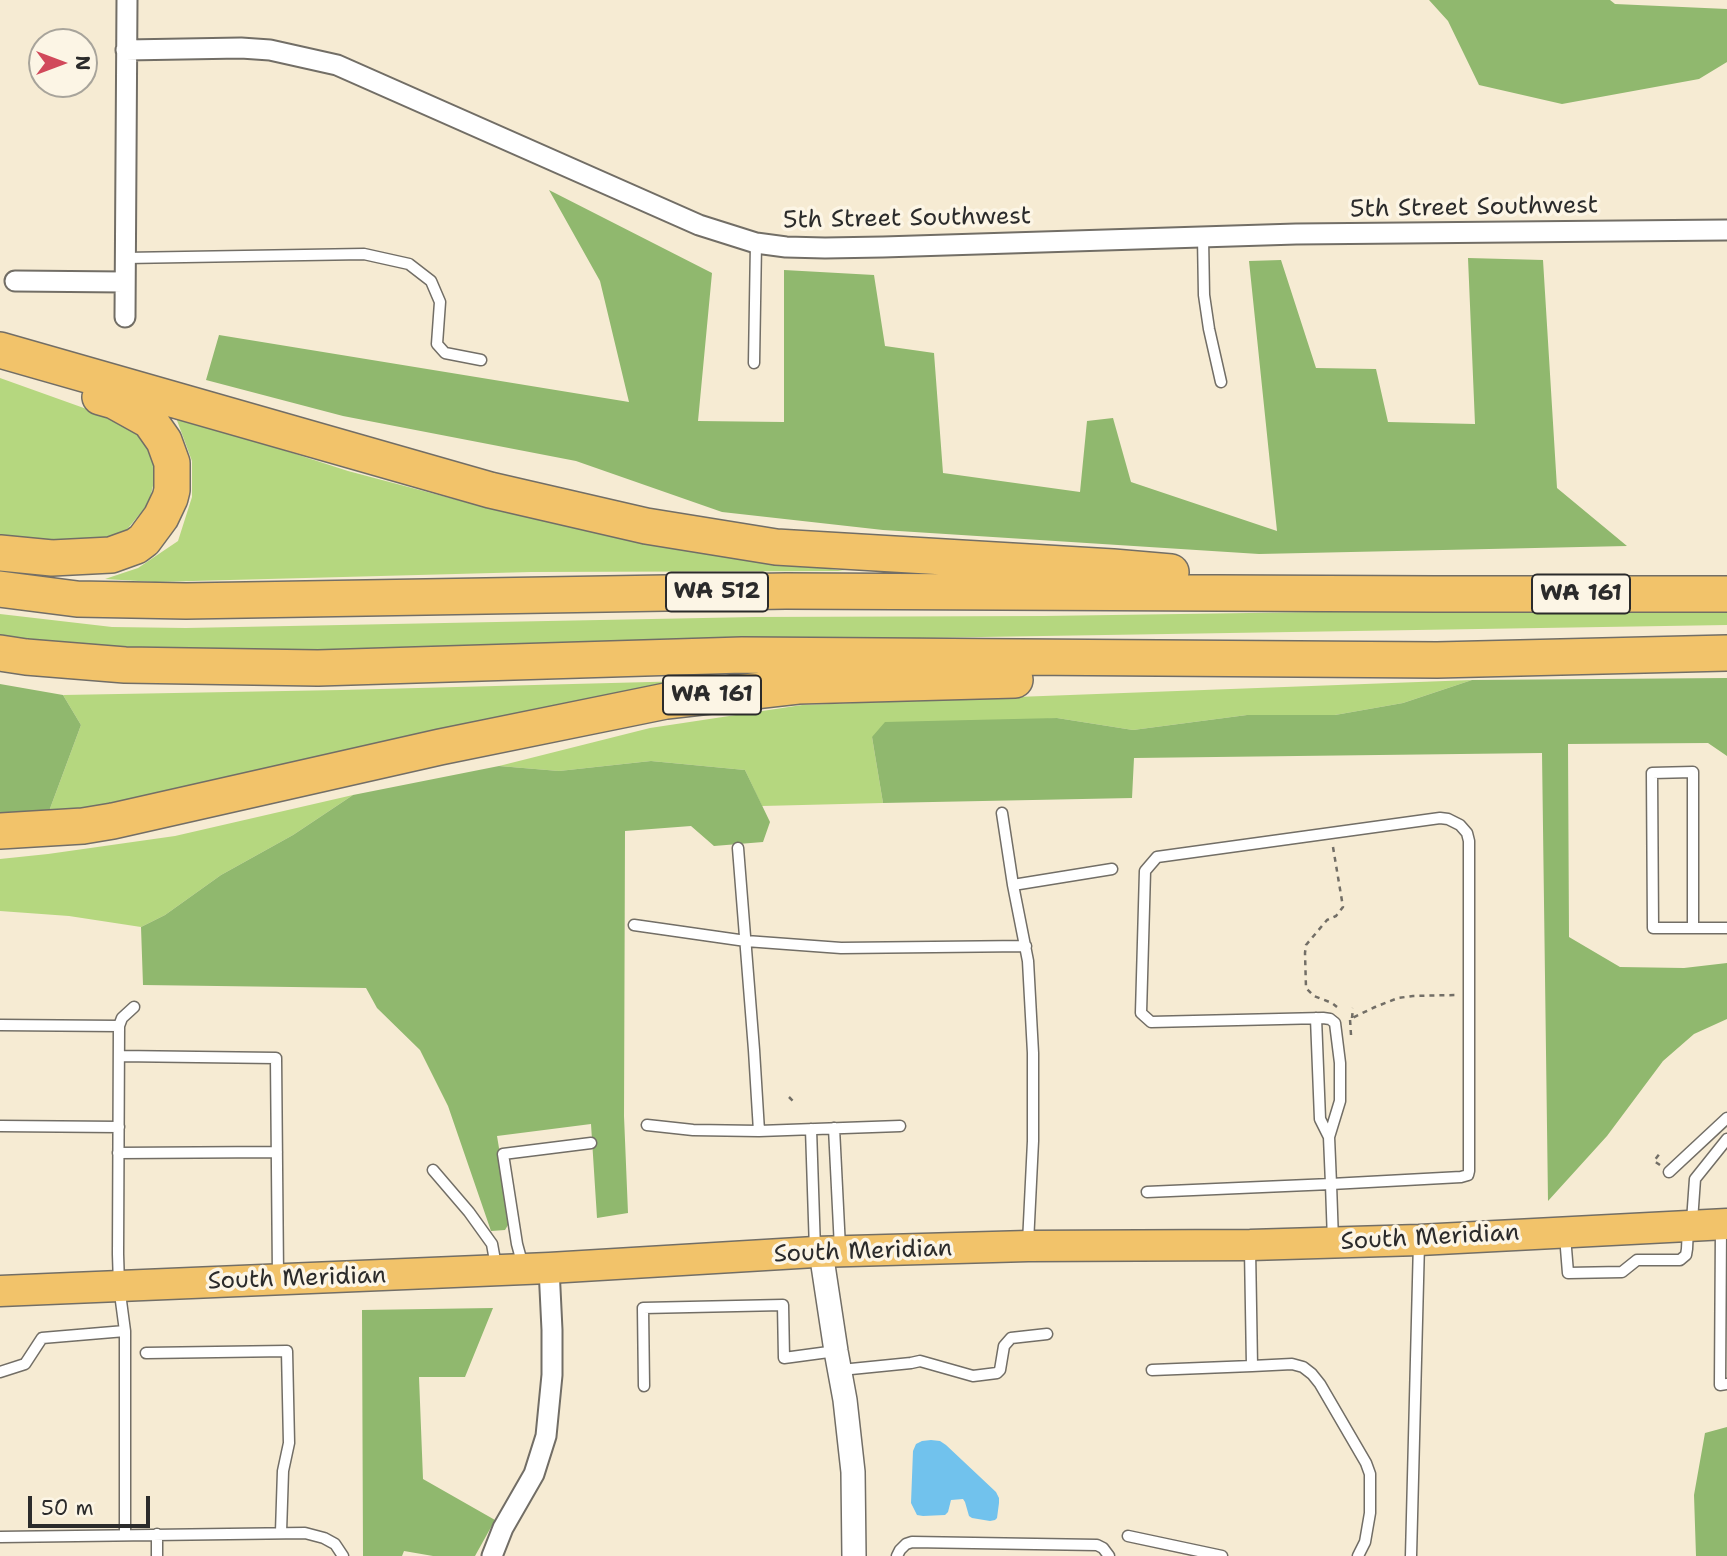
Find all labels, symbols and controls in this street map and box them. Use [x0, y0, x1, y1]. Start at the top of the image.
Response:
north arrow [28, 28, 98, 98]
text: N [70, 55, 95, 71]
street label: 5th Street Southwest [1350, 191, 1598, 225]
street label: 5th Street Southwest [783, 202, 1031, 236]
road number: WA 512 [666, 572, 768, 612]
road number: WA 161 [1532, 574, 1630, 614]
road number: WA 161 [663, 676, 761, 715]
street label: South Meridian [1340, 1219, 1520, 1257]
street label: South Meridian [773, 1234, 953, 1270]
street label: South Meridian [207, 1261, 387, 1297]
scale bar [32, 1482, 154, 1526]
text: 50 m [41, 1494, 94, 1522]

